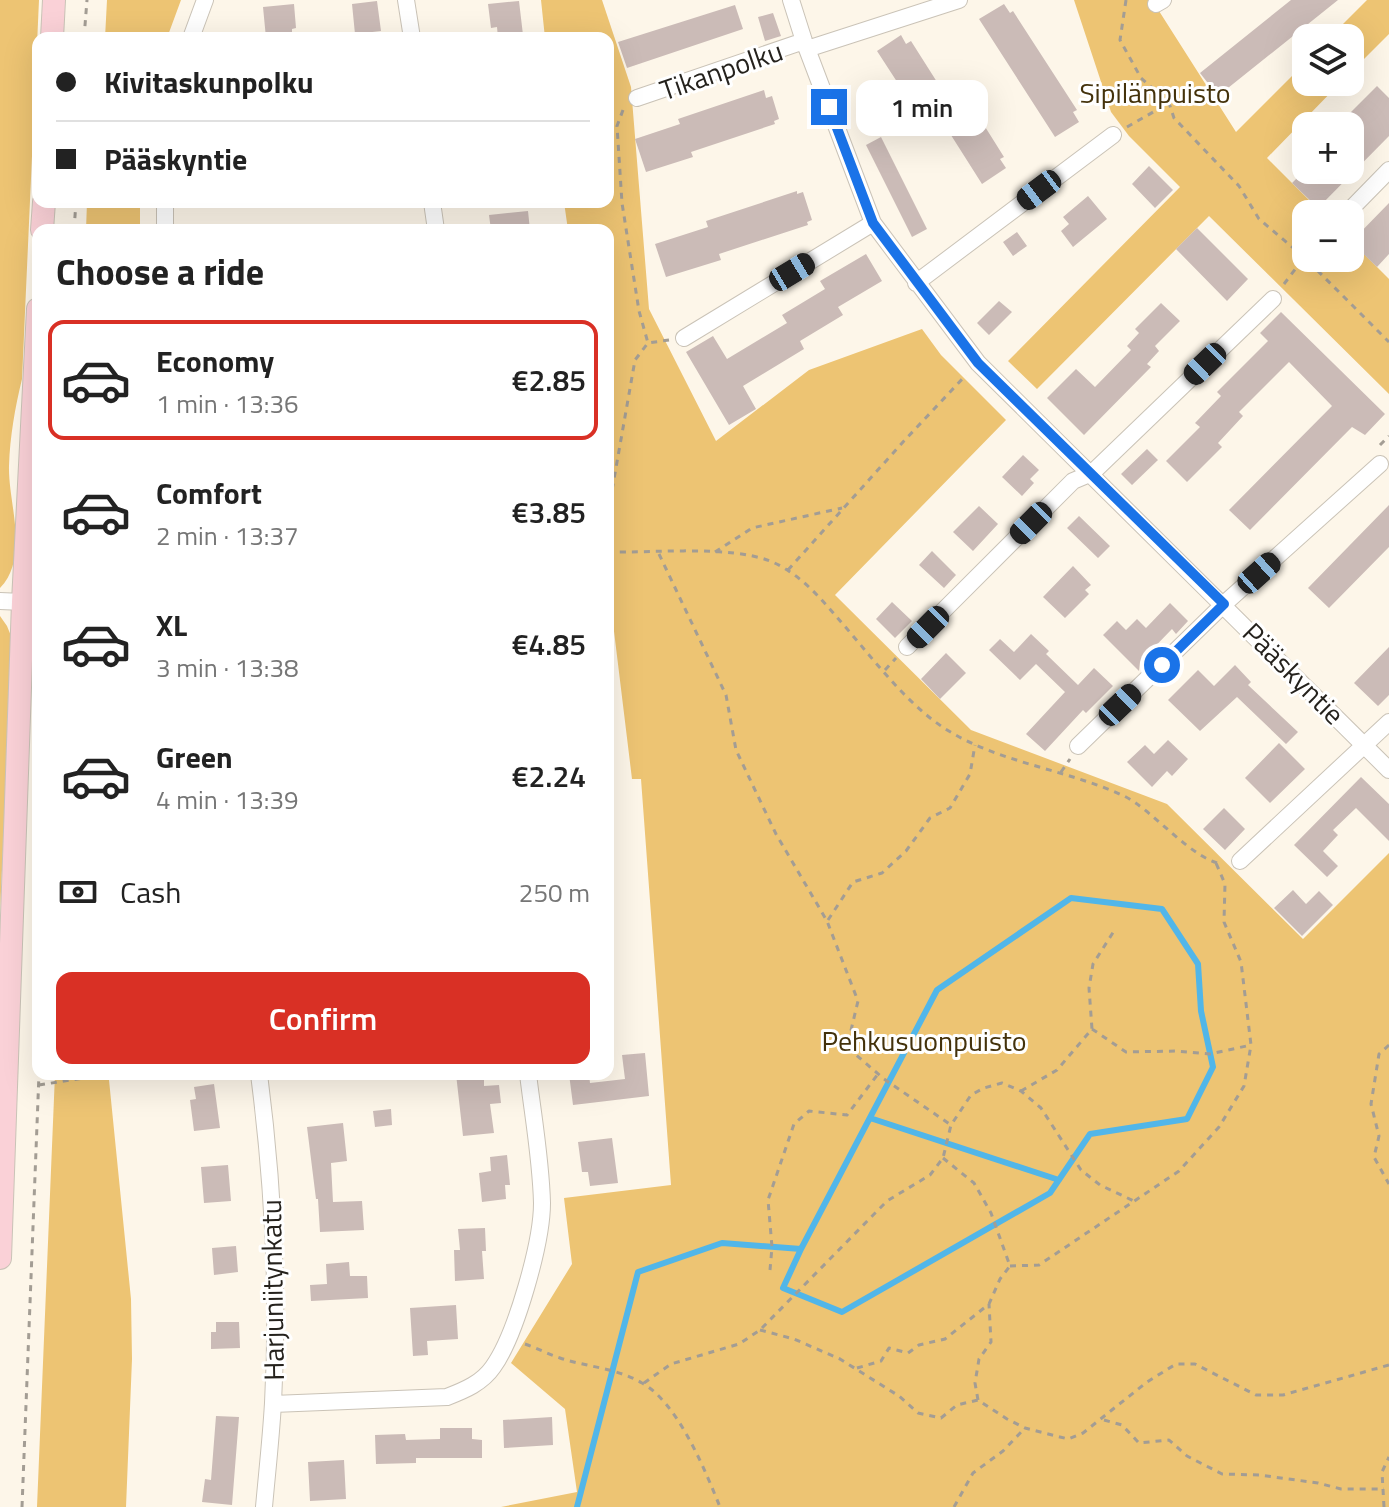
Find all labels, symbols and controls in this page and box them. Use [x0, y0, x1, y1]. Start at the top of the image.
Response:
map controls [1292, 24, 1364, 272]
button: layers [1292, 24, 1364, 96]
street label: Tikanpolku [654, 29, 788, 111]
text: Kivitaskunpolku [104, 59, 314, 105]
park label: Sipilänpuisto [1079, 71, 1231, 114]
callout: 1 min [857, 79, 989, 135]
text: 1 min [891, 88, 953, 127]
route end [811, 89, 847, 125]
button: + [1292, 112, 1364, 184]
text: Pääskyntie [104, 136, 247, 182]
car [1013, 166, 1065, 214]
button: − [1292, 200, 1364, 272]
text: Choose a ride [56, 244, 264, 299]
car [765, 249, 819, 295]
text: Economy [156, 338, 274, 384]
car [1179, 339, 1231, 389]
icon: car [60, 344, 132, 416]
text: €2.85 [512, 357, 586, 403]
text: 1 min · 13:36 [156, 384, 299, 423]
text: Comfort [156, 470, 262, 516]
icon: car [60, 476, 132, 548]
text: €3.85 [512, 489, 586, 535]
car [1006, 498, 1056, 548]
text: 2 min · 13:37 [156, 516, 299, 555]
car [1233, 548, 1285, 598]
text: XL [156, 602, 187, 648]
car [903, 602, 953, 652]
icon: car [60, 608, 132, 680]
street label: Pääskyntie [1233, 612, 1355, 734]
text: €4.85 [512, 621, 586, 667]
route start [1144, 647, 1180, 683]
text: 3 min · 13:38 [156, 648, 299, 687]
car [1094, 680, 1146, 730]
text: Green [156, 734, 233, 780]
icon: car [60, 740, 132, 812]
text: €2.24 [512, 753, 586, 799]
text: 4 min · 13:39 [156, 780, 299, 819]
text: Cash [120, 869, 181, 915]
icon: cash [56, 870, 100, 914]
text: 250 m [519, 873, 590, 912]
button: Confirm [56, 972, 590, 1064]
park label: Pehkusuonpuisto [821, 1019, 1027, 1062]
street label: Harjuniitynkatu [249, 1199, 295, 1381]

